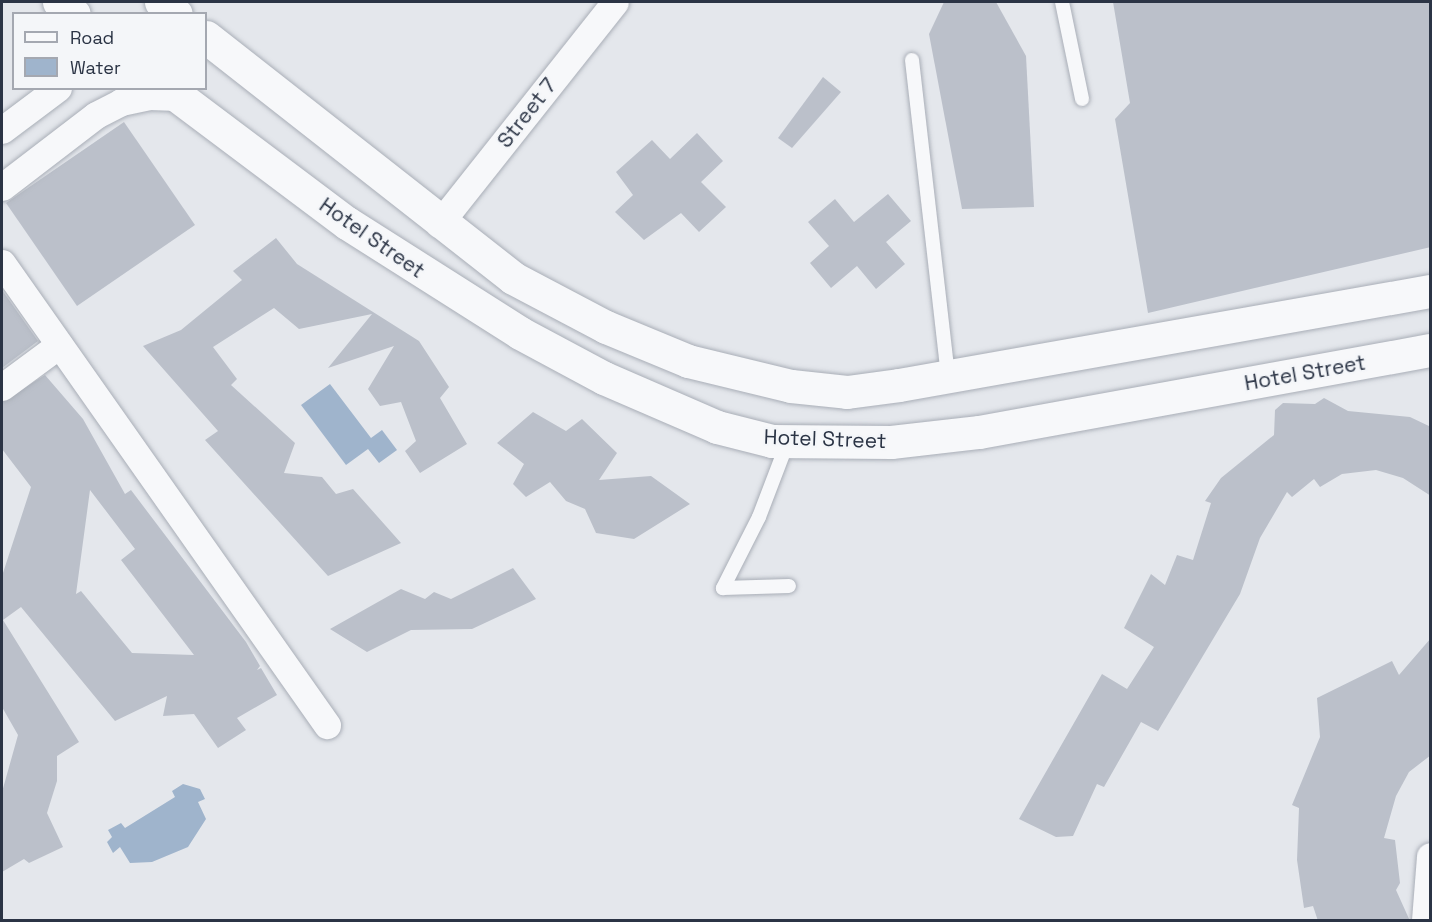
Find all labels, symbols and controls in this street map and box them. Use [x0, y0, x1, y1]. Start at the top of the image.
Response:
legend [12, 12, 207, 90]
text: Road [70, 26, 114, 49]
text: Water [70, 56, 121, 79]
street label: Street 7 [492, 73, 562, 153]
street label: Hotel Street [314, 192, 430, 284]
street label: Hotel Street [1242, 350, 1368, 396]
street label: Hotel Street [763, 424, 887, 454]

